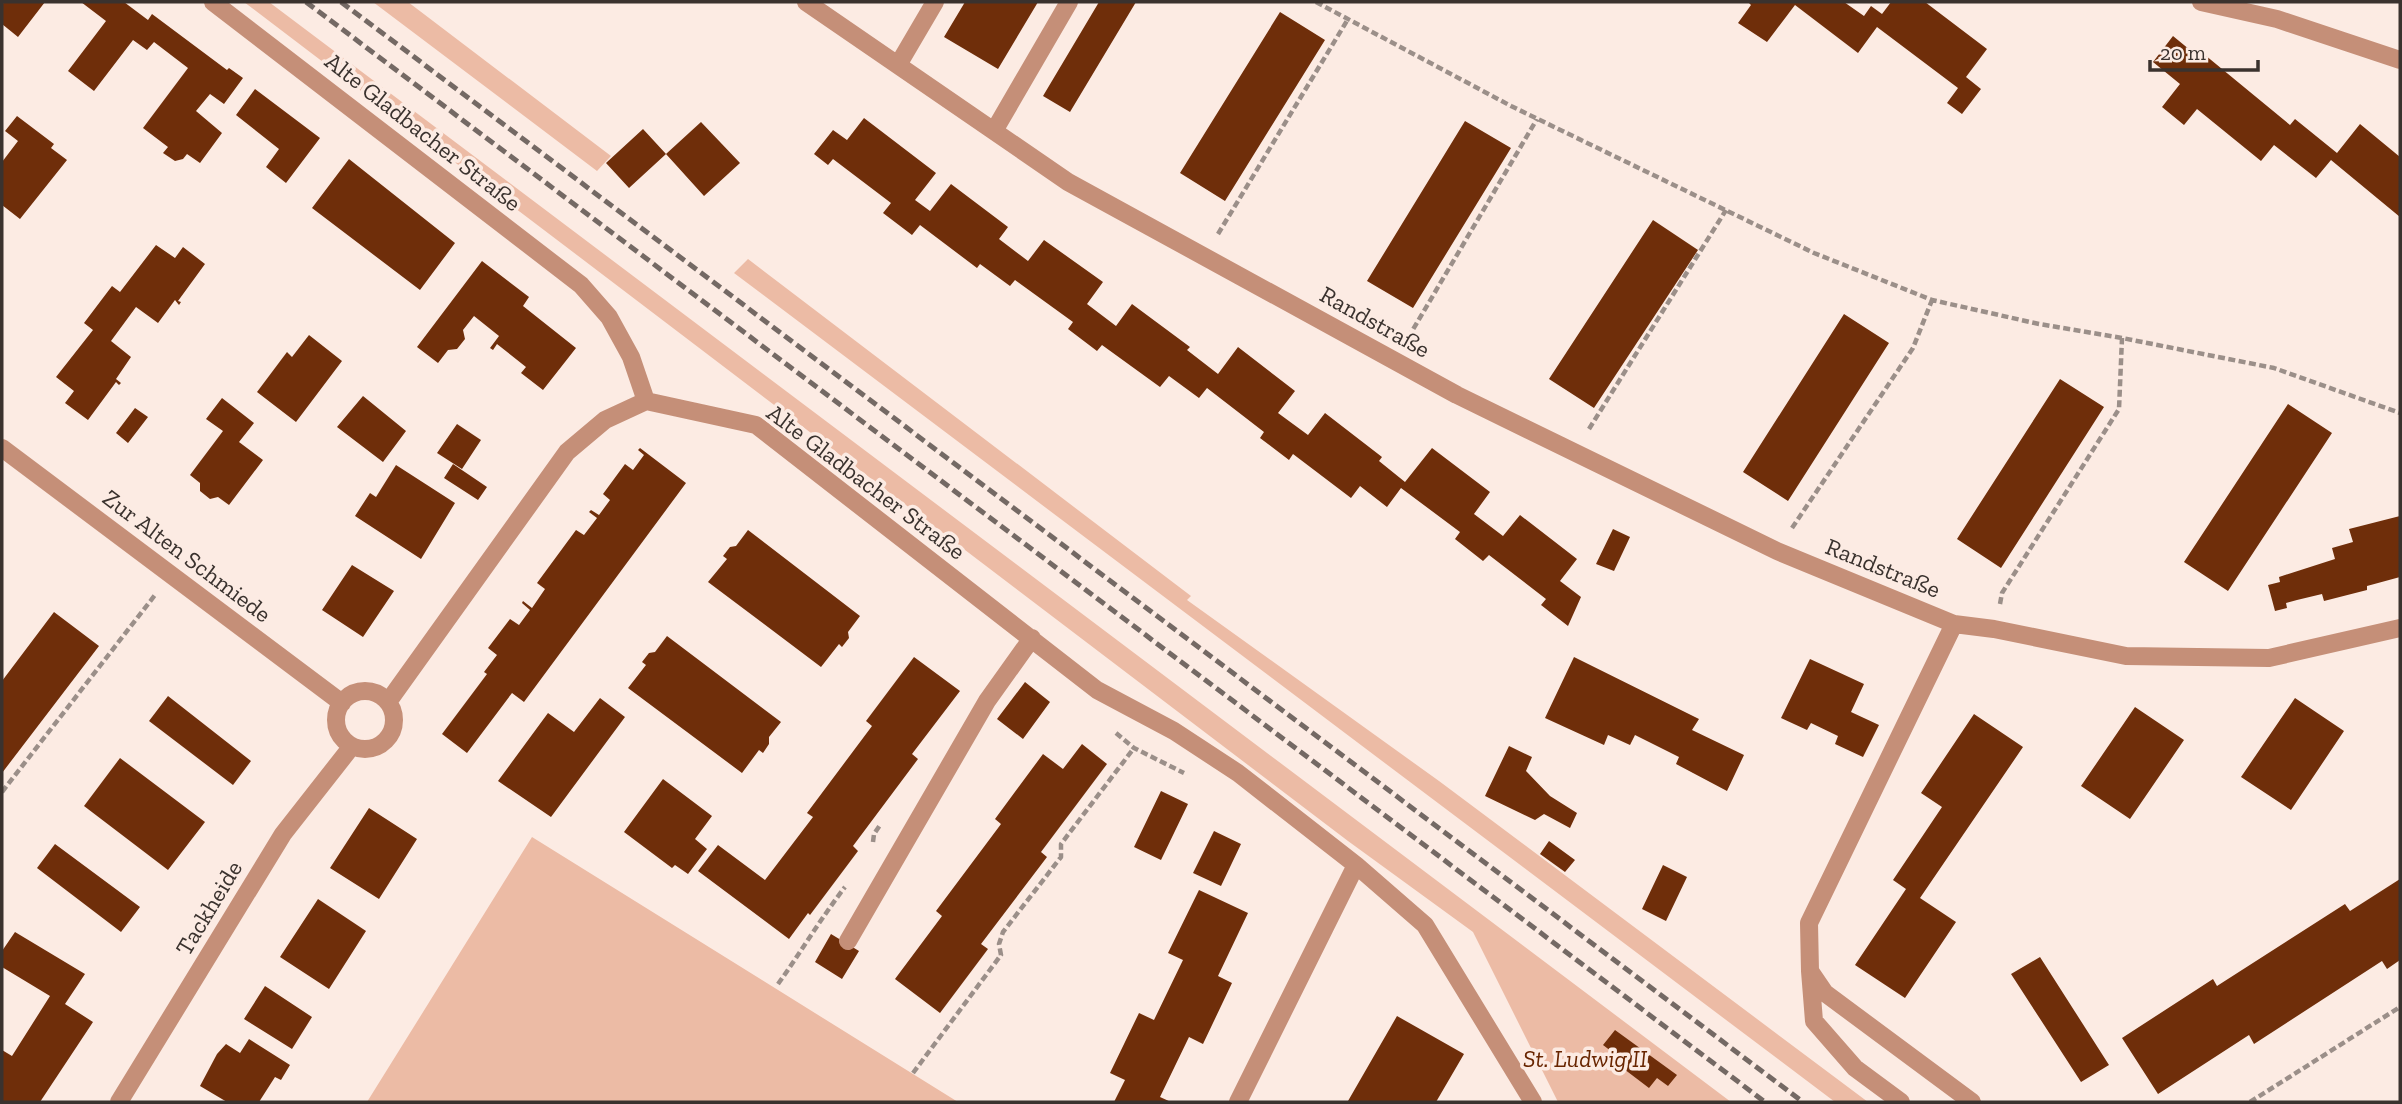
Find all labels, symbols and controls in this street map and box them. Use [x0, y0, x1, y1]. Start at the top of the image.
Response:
scale bar [2150, 28, 2258, 72]
text: 20 m [2160, 40, 2206, 65]
street label: Alte Gladbacher Straße [319, 46, 527, 217]
street label: Randstraße [1315, 279, 1435, 364]
street label: Alte Gladbacher Straße [761, 398, 971, 566]
street label: Zur Alten Schmiede [97, 483, 277, 628]
street label: Randstraße [1822, 531, 1945, 604]
street label: Tackheide [169, 855, 248, 960]
park label: St. Ludwig II [1523, 1044, 1648, 1073]

